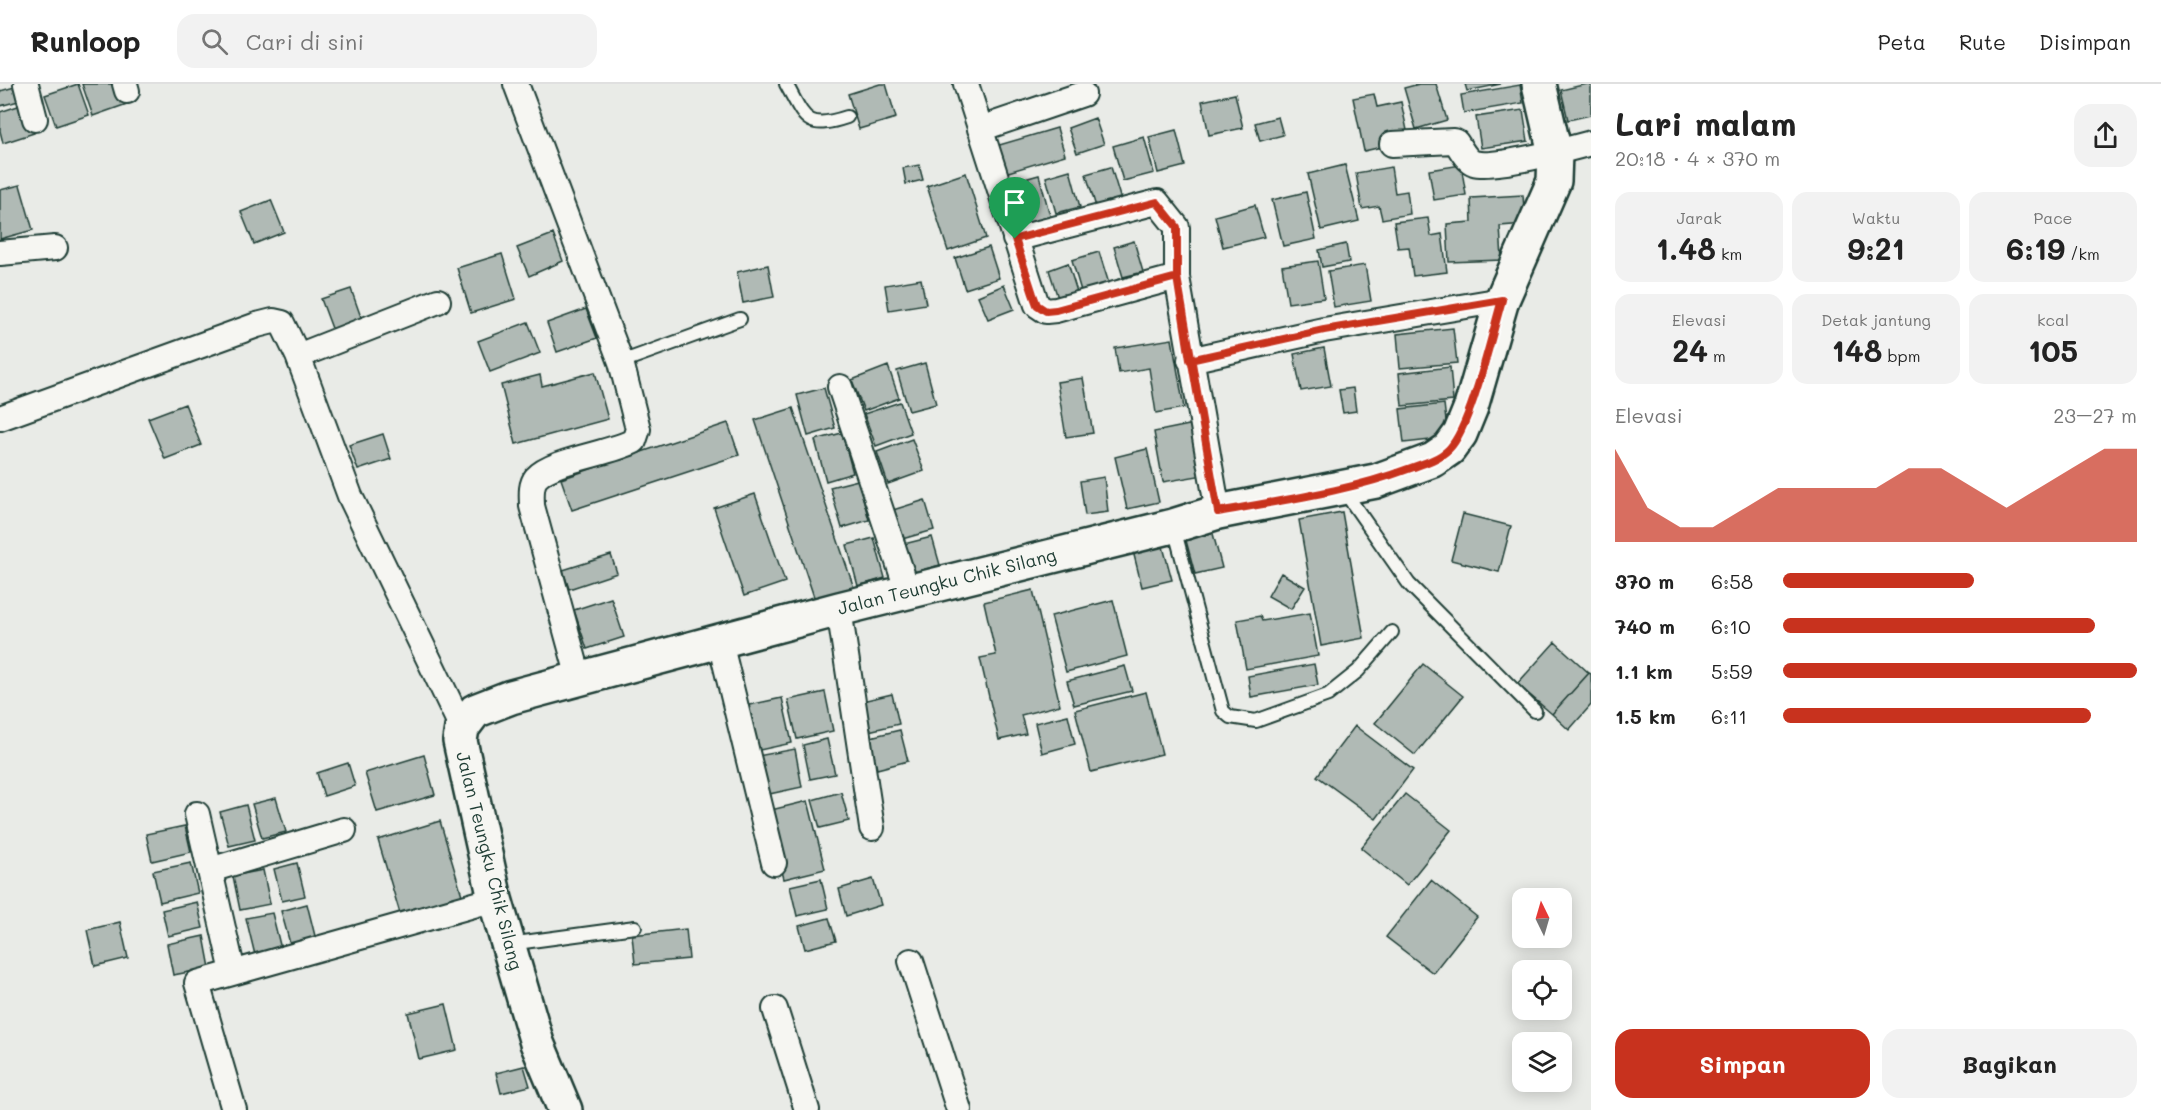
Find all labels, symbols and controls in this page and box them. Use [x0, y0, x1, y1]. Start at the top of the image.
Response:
search box [177, 14, 597, 68]
text: Runloop [30, 23, 141, 59]
icon: search [198, 25, 231, 58]
text: Cari di sini [246, 27, 364, 56]
text: Peta [1878, 28, 1926, 55]
text: Rute [1959, 28, 2006, 55]
text: Disimpan [2039, 28, 2131, 55]
text: Lari malam [1615, 101, 1796, 144]
button: share [2074, 104, 2137, 167]
text: 20:18 · 4 × 370 m [1615, 145, 1780, 171]
pin [989, 177, 1040, 239]
icon: arrive [998, 186, 1031, 219]
text: Jarak [1676, 207, 1722, 228]
text: Waktu [1852, 207, 1900, 228]
text: Pace [2033, 207, 2073, 228]
text: 1.48 [1656, 228, 1716, 268]
text: 9:21 [1847, 228, 1905, 268]
text: 6:19 [2006, 228, 2065, 268]
text: km [1716, 243, 1742, 264]
text: /km [2065, 243, 2100, 264]
text: Elevasi [1672, 309, 1726, 330]
text: Detak jantung [1821, 309, 1931, 330]
text: kcal [2037, 309, 2069, 330]
text: 24 [1672, 330, 1708, 370]
text: 148 [1832, 330, 1882, 370]
text: 105 [2028, 330, 2078, 370]
text: m [1708, 345, 1726, 366]
text: bpm [1882, 345, 1920, 366]
text: Elevasi [1615, 402, 1683, 428]
text: 23–27 m [2053, 402, 2137, 428]
street label: Jalan Teungku Chik Silang [835, 542, 1059, 620]
text: 370 m [1615, 568, 1674, 594]
text: 6:58 [1711, 568, 1753, 594]
text: 740 m [1615, 613, 1675, 639]
text: 6:10 [1711, 613, 1751, 639]
text: 1.1 km [1615, 658, 1673, 684]
text: 5:59 [1711, 658, 1752, 684]
text: 1.5 km [1615, 703, 1676, 729]
text: 6:11 [1711, 703, 1747, 729]
street label: Jalan Teungku Chik Silang [451, 749, 529, 973]
north arrow [1512, 888, 1572, 948]
map controls [1512, 888, 1572, 1092]
button: locate [1512, 960, 1572, 1020]
button: Simpan [1615, 1029, 1870, 1098]
button: Bagikan [1882, 1029, 2137, 1098]
button: layers [1512, 1032, 1572, 1092]

